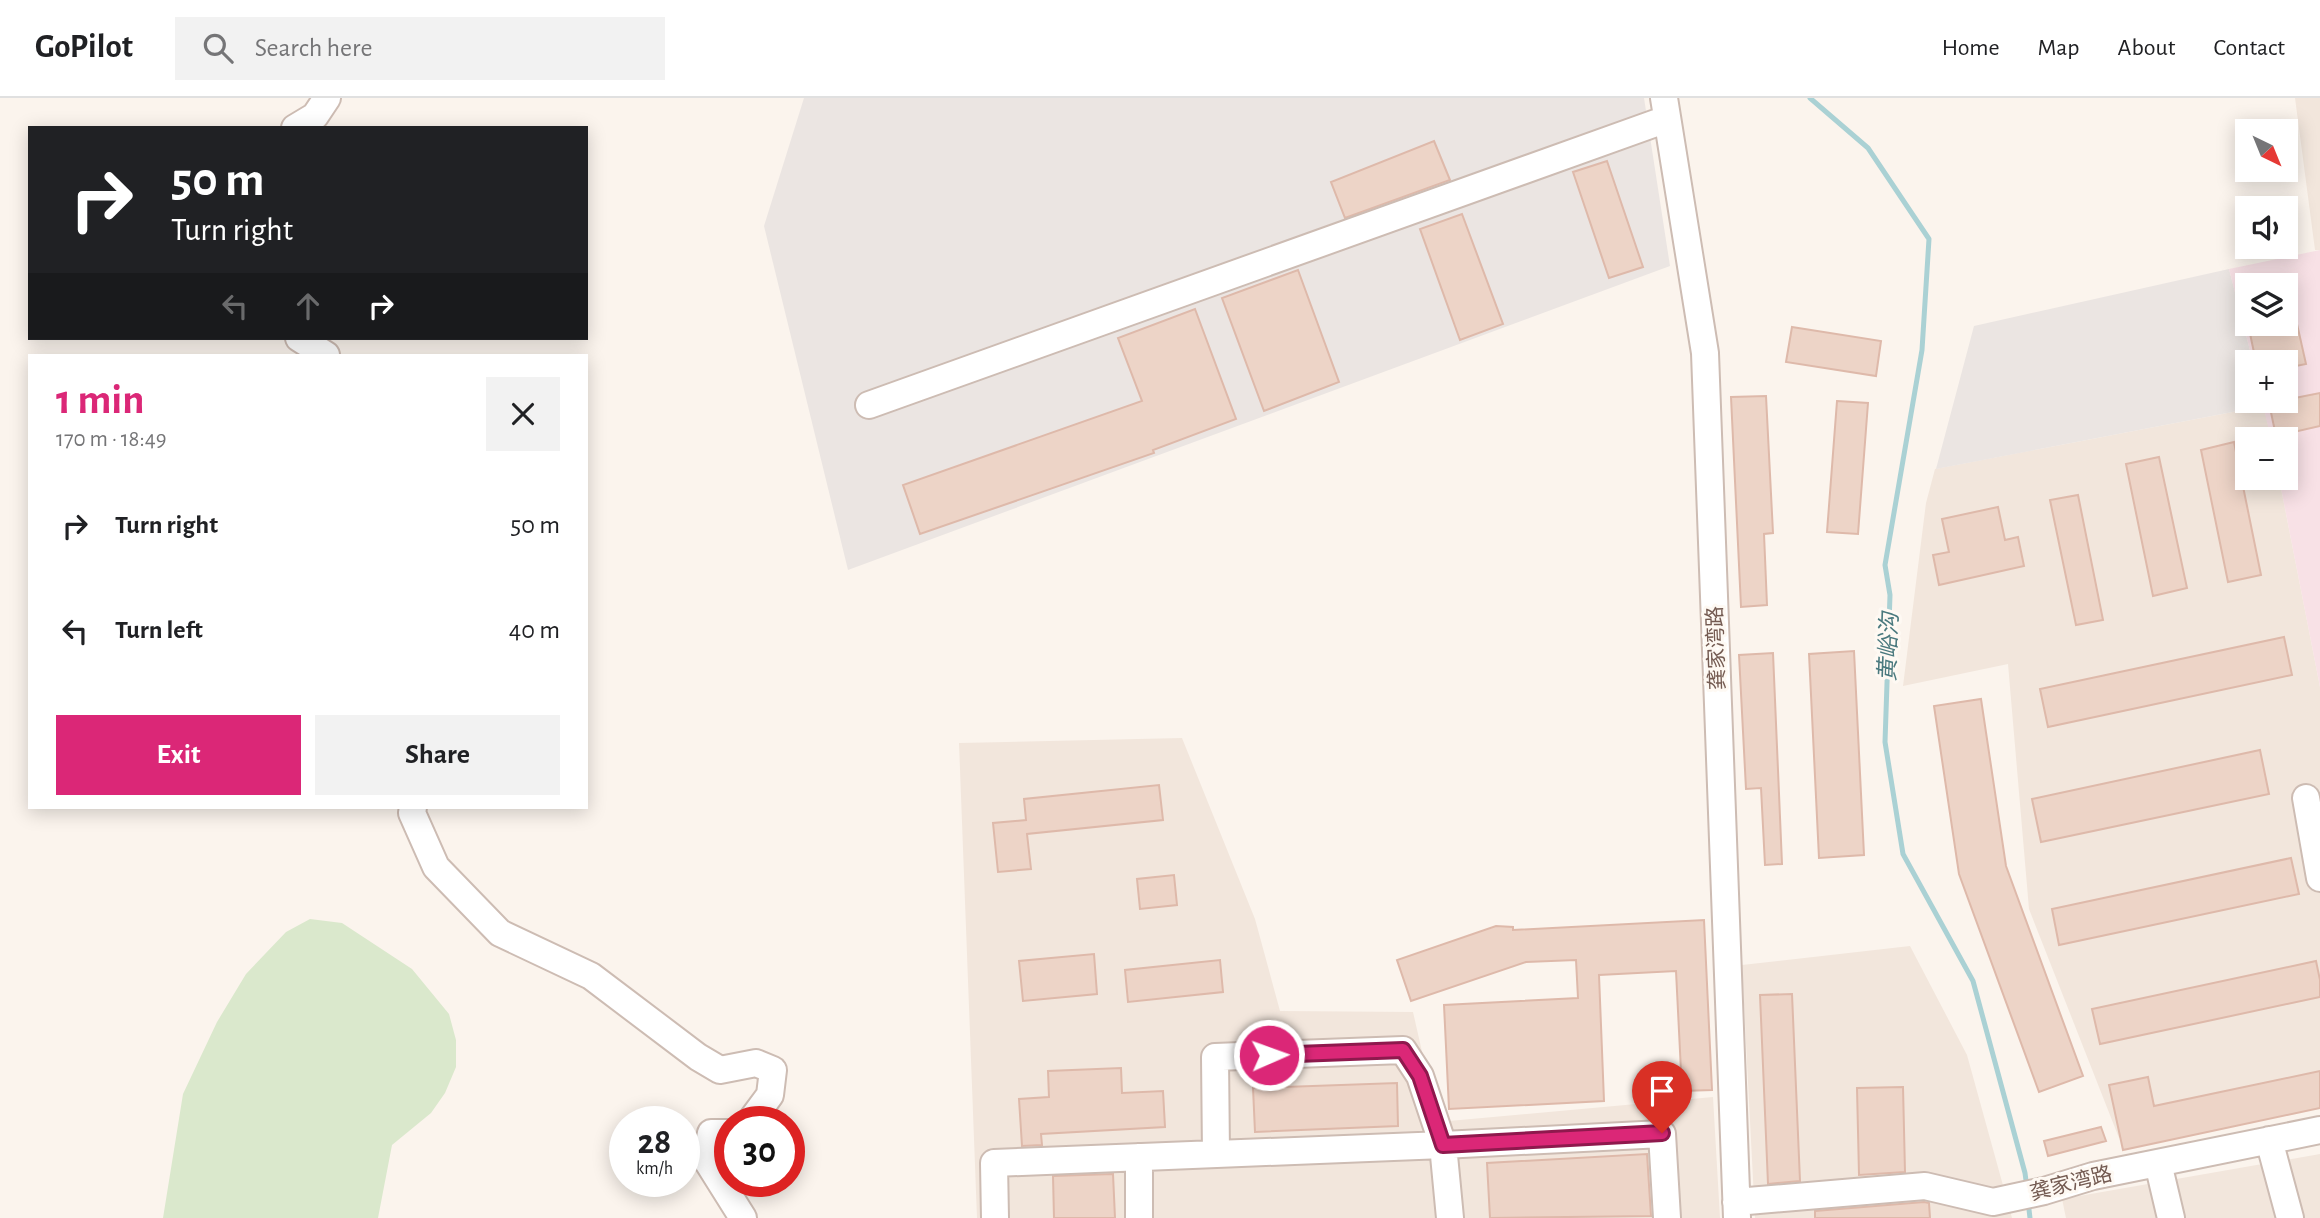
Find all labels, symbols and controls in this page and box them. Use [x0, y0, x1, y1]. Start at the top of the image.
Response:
search box [175, 17, 665, 80]
icon: search [199, 29, 237, 67]
text: GoPilot [35, 31, 133, 64]
text: Search here [255, 35, 372, 61]
text: Home [1942, 36, 2000, 60]
text: Map [2038, 36, 2080, 60]
text: About [2118, 36, 2175, 60]
text: Contact [2213, 36, 2285, 60]
north arrow [2235, 119, 2298, 182]
map controls [2235, 119, 2298, 490]
icon: right [56, 154, 147, 245]
text: 50 m [171, 156, 265, 205]
button: sound [2235, 196, 2298, 259]
text: Turn right [171, 214, 293, 246]
button: layers [2235, 273, 2298, 336]
icon: left [216, 287, 254, 325]
icon: ahead [289, 287, 327, 325]
icon: right [362, 287, 400, 325]
button: + [2235, 350, 2298, 413]
button: close [486, 377, 560, 451]
text: 1 min [56, 379, 145, 421]
button: − [2235, 427, 2298, 490]
text: 170 m · 18:49 [56, 428, 167, 451]
icon: right [56, 507, 94, 545]
text: Turn right [115, 512, 218, 538]
text: 50 m [510, 512, 560, 538]
street label: 龚家湾路 [1704, 606, 1728, 690]
water label: 黄峪沟 [1875, 609, 1902, 682]
icon: left [56, 612, 94, 650]
text: Turn left [115, 617, 203, 643]
text: 40 m [509, 617, 560, 643]
button: Exit [56, 715, 301, 795]
button: Share [315, 715, 560, 795]
position arrow [1232, 1018, 1306, 1092]
pin [1632, 1061, 1692, 1133]
icon: arrive [1643, 1072, 1681, 1110]
speed limit sign: 30 [714, 1106, 805, 1197]
text: 28 [638, 1125, 671, 1160]
text: km/h [636, 1160, 673, 1178]
street label: 龚家湾路 [2028, 1162, 2114, 1204]

